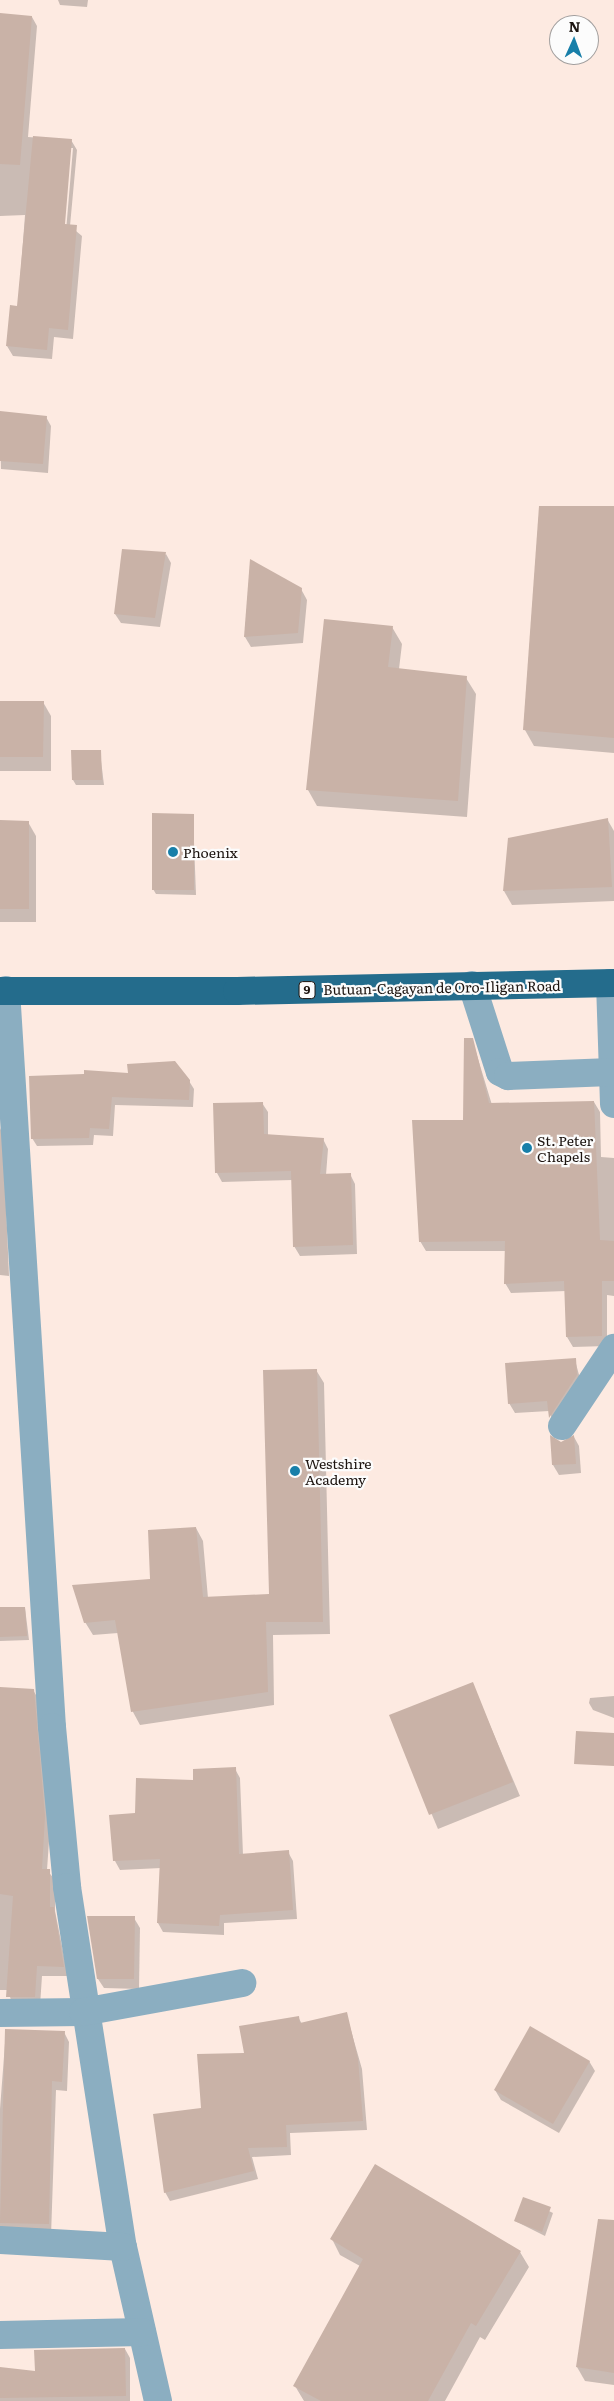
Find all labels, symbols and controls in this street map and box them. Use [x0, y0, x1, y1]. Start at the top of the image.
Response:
north arrow [549, 15, 599, 65]
text: N [568, 16, 581, 36]
place label: Phoenix [183, 844, 238, 860]
marker: Phoenix [167, 846, 179, 858]
street label: Butuan-Cagayan de Oro-Iligan Road [323, 977, 561, 997]
road number: 9 [298, 980, 316, 1000]
place label: St. Peter Chapels [537, 1132, 593, 1164]
marker: St. Peter Chapels [521, 1142, 533, 1154]
place label: Westshire Academy [305, 1455, 372, 1488]
marker: Westshire Academy [289, 1465, 301, 1477]

